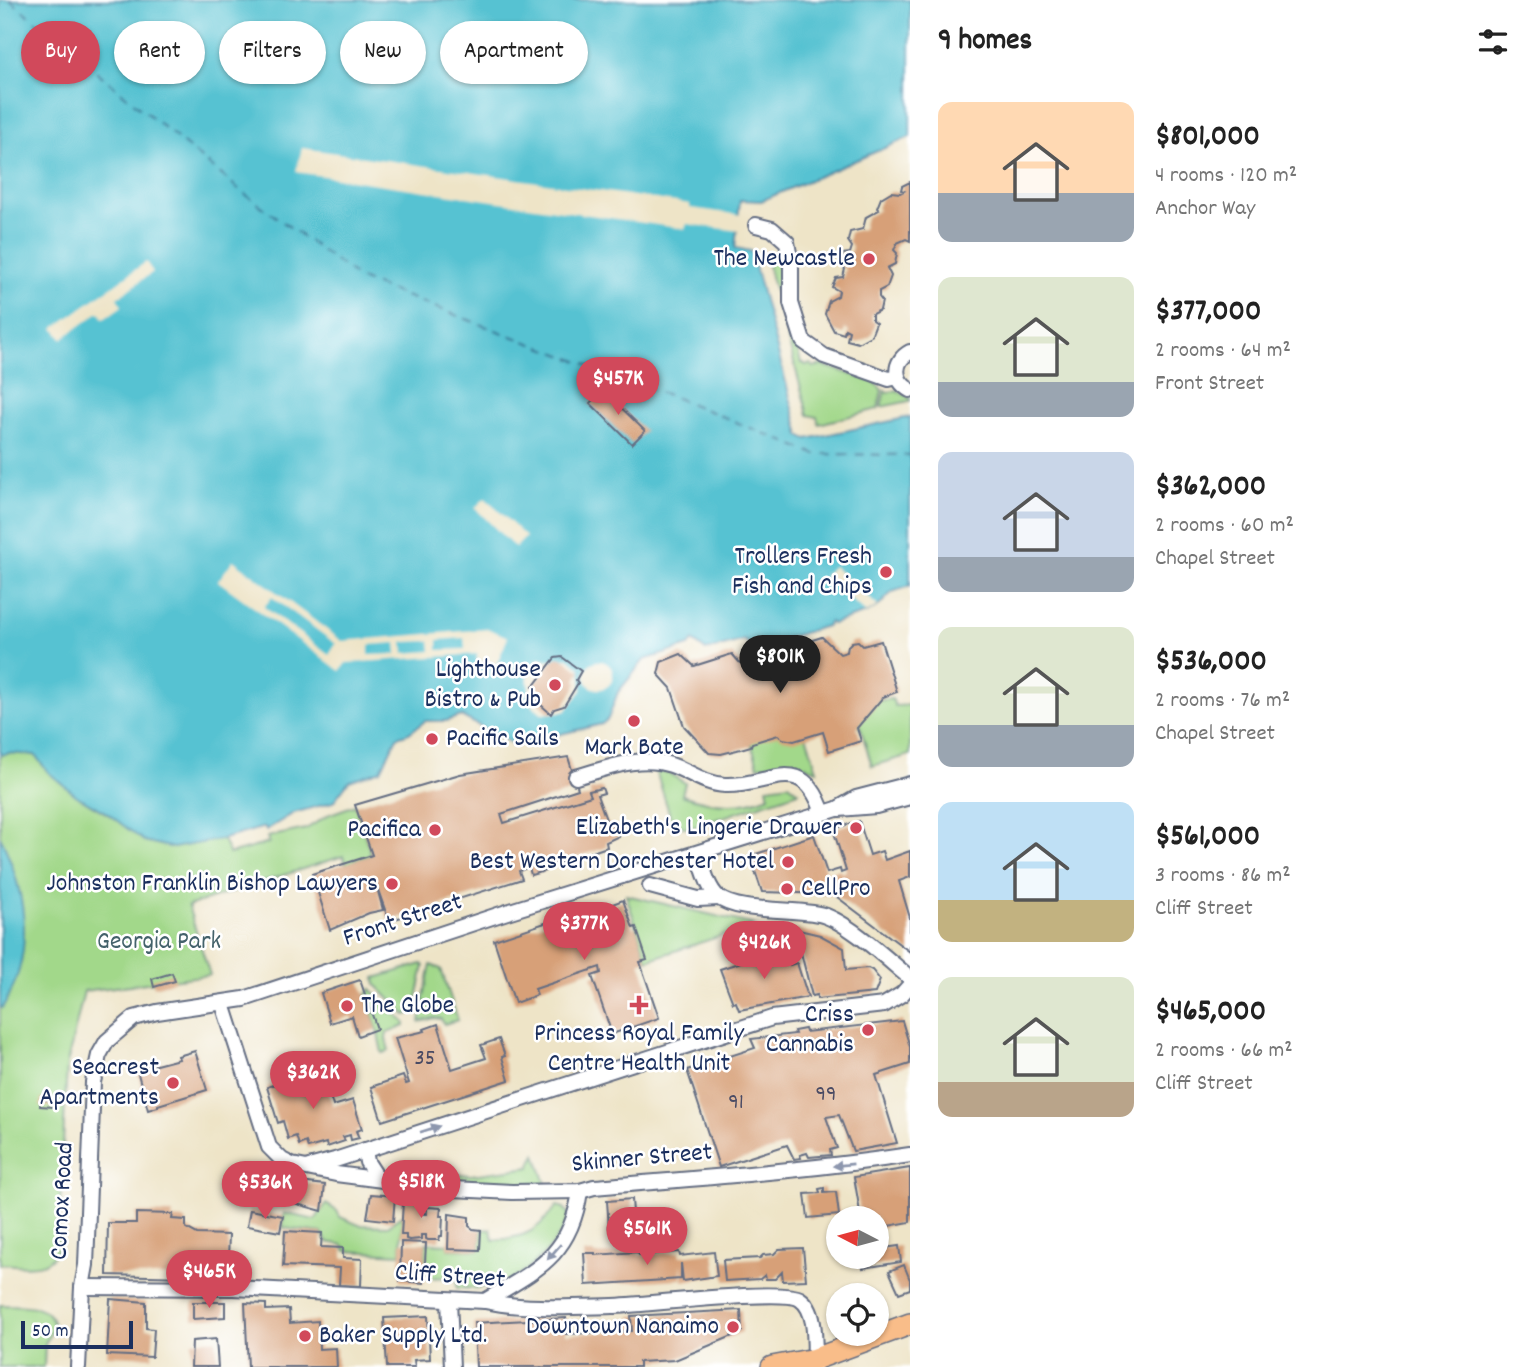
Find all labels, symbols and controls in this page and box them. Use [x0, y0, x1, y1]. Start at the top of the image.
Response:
chip: Buy [21, 21, 100, 84]
chip: Rent [114, 21, 205, 84]
chip: Filters [219, 21, 326, 84]
chip: New [340, 21, 426, 84]
chip: Apartment [440, 21, 588, 84]
text: 9 homes [938, 21, 1032, 64]
icon: filters [1474, 23, 1512, 61]
text: $801,000 [1155, 117, 1260, 160]
icon: home [994, 130, 1078, 214]
text: 4 rooms · 120 m² [1155, 160, 1297, 193]
text: Anchor Way [1155, 193, 1255, 226]
place label: The Newcastle [713, 241, 855, 278]
marker: The Newcastle [861, 251, 877, 267]
text: $377,000 [1155, 292, 1261, 335]
icon: home [994, 305, 1078, 389]
text: 2 rooms · 64 m² [1155, 335, 1291, 368]
pin: $457K [569, 358, 667, 417]
text: $457K [592, 363, 644, 396]
text: Front Street [1155, 368, 1264, 401]
text: $362,000 [1155, 467, 1266, 510]
icon: home [994, 480, 1078, 564]
text: 2 rooms · 60 m² [1155, 510, 1294, 543]
place label: Trollers Fresh Fish and Chips [732, 539, 872, 606]
text: Chapel Street [1155, 543, 1275, 576]
marker: Trollers Fresh Fish and Chips [878, 564, 894, 580]
pin: $801K [731, 636, 829, 695]
text: $801K [755, 641, 805, 674]
text: $536,000 [1155, 642, 1267, 685]
place label: Lighthouse Bistro & Pub [425, 652, 541, 719]
icon: home [994, 655, 1078, 739]
marker: Lighthouse Bistro & Pub [547, 677, 563, 693]
text: 2 rooms · 76 m² [1155, 685, 1290, 718]
marker: Mark Bate [626, 713, 642, 729]
text: Chapel Street [1155, 718, 1275, 751]
place label: Pacific Sails [446, 721, 559, 758]
place label: Mark Bate [584, 730, 684, 767]
marker: Pacific Sails [424, 731, 440, 747]
place label: Elizabeth's Lingerie Drawer [576, 810, 842, 847]
place label: Pacifica [347, 812, 422, 849]
text: $561,000 [1155, 817, 1260, 860]
marker: Elizabeth's Lingerie Drawer [848, 820, 864, 836]
marker: Pacifica [427, 822, 443, 838]
icon: home [994, 830, 1078, 914]
place label: Best Western Dorchester Hotel [470, 844, 774, 881]
marker: Best Western Dorchester Hotel [780, 854, 796, 870]
text: 3 rooms · 86 m² [1155, 860, 1291, 893]
place label: Johnston Franklin Bishop Lawyers [46, 866, 378, 903]
place label: CellPro [801, 871, 871, 908]
marker: Johnston Franklin Bishop Lawyers [384, 876, 400, 892]
marker: CellPro [779, 881, 795, 897]
street label: Front Street [339, 884, 468, 958]
text: Cliff Street [1155, 893, 1253, 926]
pin: $377K [535, 902, 633, 962]
text: $377K [559, 908, 609, 941]
pin: $426K [715, 922, 813, 981]
park label: Georgia Park [97, 924, 221, 961]
text: $426K [737, 927, 791, 960]
place label: The Globe [361, 988, 454, 1025]
text: $465,000 [1155, 992, 1266, 1035]
marker: Princess Royal Family Centre Health Unit [629, 995, 649, 1015]
place label: Criss Cannabis [766, 997, 854, 1064]
marker: The Globe [339, 998, 355, 1014]
icon: home [994, 1005, 1078, 1089]
place label: Princess Royal Family Centre Health Unit [534, 1016, 745, 1083]
marker: Criss Cannabis [860, 1022, 876, 1038]
text: 2 rooms · 66 m² [1155, 1035, 1293, 1068]
house number: 35 [415, 1043, 435, 1076]
place label: Seacrest Apartments [40, 1050, 159, 1117]
pin: $362K [264, 1052, 362, 1111]
text: $362K [286, 1057, 340, 1090]
text: Cliff Street [1155, 1068, 1253, 1101]
marker: Seacrest Apartments [165, 1075, 181, 1091]
house number: 99 [815, 1079, 837, 1112]
house number: 91 [728, 1087, 744, 1120]
one-way arrow [419, 1123, 440, 1134]
street label: Skinner Street [570, 1134, 714, 1184]
street label: Comox Road [41, 1141, 85, 1261]
one-way arrow [831, 1159, 853, 1170]
pin: $518K [372, 1160, 470, 1220]
pin: $536K [216, 1162, 314, 1221]
text: $518K [397, 1166, 445, 1199]
text: $536K [238, 1167, 292, 1200]
north arrow [826, 1206, 889, 1269]
map controls [826, 1206, 889, 1346]
pin: $561K [598, 1208, 696, 1267]
text: $561K [622, 1213, 672, 1246]
one-way arrow [546, 1243, 562, 1261]
pin: $465K [160, 1250, 258, 1310]
street label: Cliff Street [394, 1255, 507, 1299]
text: $465K [182, 1256, 236, 1289]
button: locate [826, 1283, 889, 1346]
place label: Downtown Nanaimo [526, 1309, 719, 1346]
scale bar [21, 1318, 133, 1350]
place label: Baker Supply Ltd. [319, 1318, 487, 1355]
text: 50 m [32, 1319, 69, 1346]
marker: Downtown Nanaimo [725, 1319, 741, 1335]
marker: Baker Supply Ltd. [297, 1328, 313, 1344]

